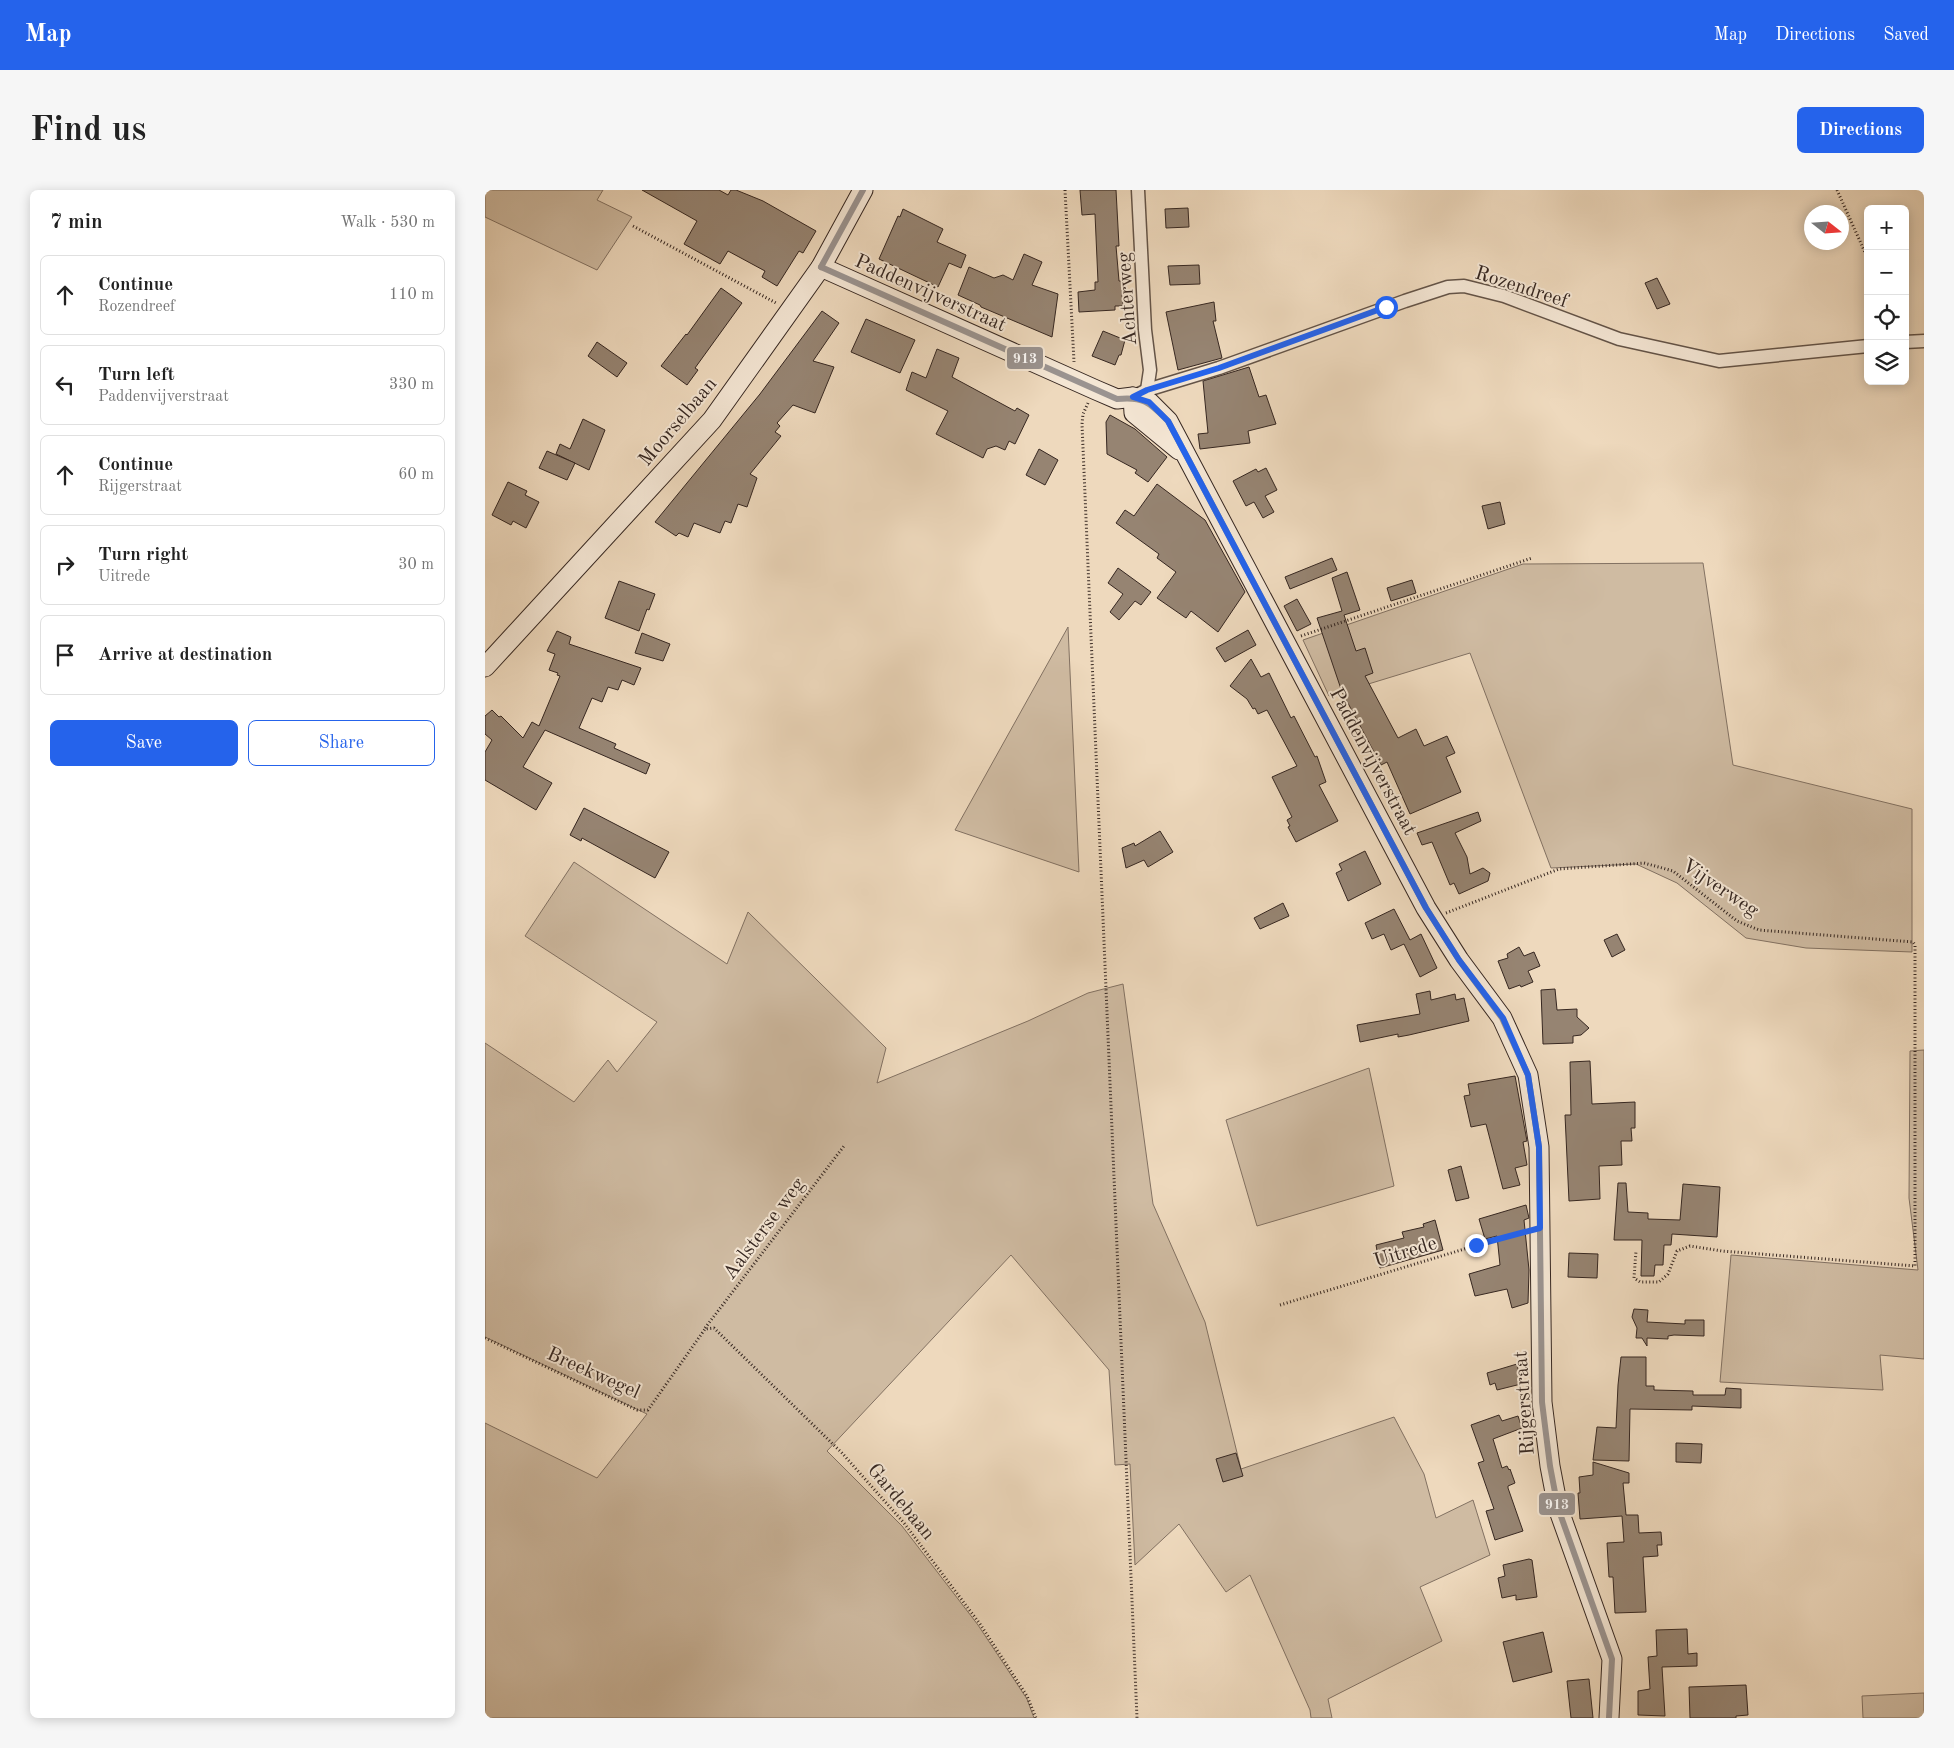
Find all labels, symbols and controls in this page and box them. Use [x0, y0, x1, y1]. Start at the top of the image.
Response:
text: Map [25, 23, 72, 47]
text: Map [1714, 26, 1747, 44]
text: Directions [1775, 26, 1855, 44]
text: Saved [1883, 26, 1929, 44]
button: Directions [1797, 107, 1924, 153]
text: Find us [30, 113, 146, 148]
north arrow [1804, 205, 1849, 250]
map controls [1864, 205, 1909, 385]
button: + [1864, 205, 1909, 250]
text: 7 min [50, 212, 103, 233]
text: Walk · 530 m [340, 215, 435, 231]
button: − [1864, 250, 1909, 295]
street label: Paddenvijverstraat [851, 251, 1009, 336]
street label: Achterweg [1115, 251, 1141, 346]
street label: Rozendreef [1472, 263, 1572, 313]
text: Continue [98, 276, 173, 295]
icon: ahead [51, 281, 79, 309]
text: 110 m [389, 287, 434, 303]
button: locate [1864, 295, 1909, 340]
route start [1375, 296, 1398, 319]
text: Rozendreef [98, 299, 175, 315]
button: layers [1864, 340, 1909, 385]
line badge: 913 [1006, 346, 1044, 370]
text: 913 [1013, 352, 1037, 366]
text: Turn left [98, 366, 175, 385]
icon: left [51, 371, 79, 399]
street label: Moorselbaan [636, 374, 721, 470]
text: 330 m [389, 377, 434, 393]
text: Paddenvijverstraat [98, 389, 229, 405]
text: Continue [98, 456, 173, 475]
icon: ahead [51, 461, 79, 489]
text: 60 m [398, 467, 434, 483]
text: Rijgerstraat [98, 479, 182, 495]
text: Turn right [98, 546, 188, 565]
icon: right [51, 551, 79, 579]
text: 30 m [398, 557, 434, 573]
text: Uitrede [98, 569, 150, 585]
icon: arrive [51, 641, 79, 669]
text: Arrive at destination [98, 646, 272, 665]
street label: Paddenvijverstraat [1325, 685, 1419, 839]
button: Save [50, 720, 238, 766]
button: Share [248, 720, 435, 766]
street label: Vijverweg [1678, 856, 1762, 922]
street label: Aalsterse weg [720, 1174, 809, 1284]
street label: Uitrede [1372, 1234, 1440, 1272]
route end [1465, 1234, 1488, 1257]
street label: Breekwegel [543, 1344, 643, 1403]
street label: Rijgerstraat [1511, 1350, 1539, 1456]
street label: Gardebaan [863, 1460, 938, 1544]
line badge: 913 [1538, 1492, 1576, 1516]
text: 913 [1545, 1498, 1569, 1512]

